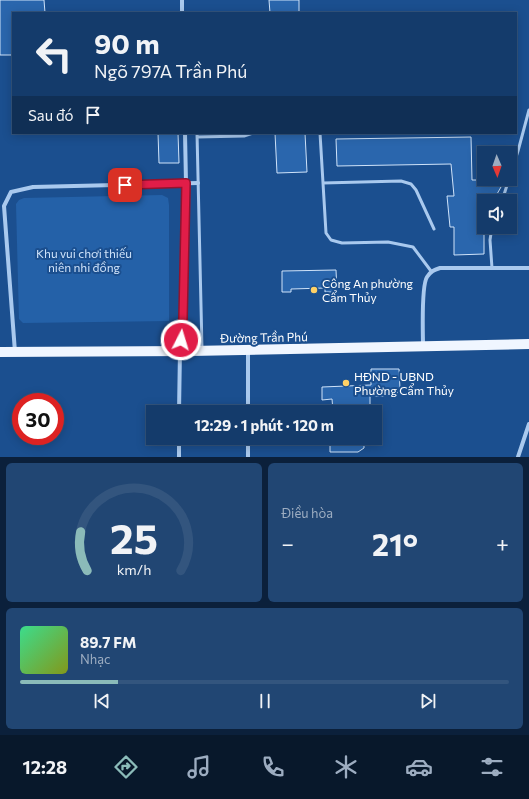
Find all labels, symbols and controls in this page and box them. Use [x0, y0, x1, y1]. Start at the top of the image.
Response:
text: 90 m [94, 26, 160, 60]
icon: left [28, 28, 80, 80]
text: Ngõ 797A Trần Phú [94, 60, 247, 82]
icon: arrive [82, 104, 104, 126]
text: Sau đó [28, 106, 74, 124]
north arrow [477, 146, 517, 186]
map controls [477, 146, 517, 234]
pin [108, 168, 142, 202]
icon: arrive [114, 174, 136, 196]
button: sound [477, 194, 517, 234]
park label: Khu vui chơi thiếu niên nhi đồng [36, 246, 132, 274]
place label: Công An phường Cẩm Thủy [322, 276, 414, 304]
marker: Công An phường Cẩm Thủy [309, 285, 319, 295]
position arrow [160, 319, 202, 361]
street label: Đường Trần Phú [219, 329, 308, 345]
place label: HĐND - UBND Phường Cẩm Thủy [354, 369, 454, 397]
marker: HĐND - UBND Phường Cẩm Thủy [341, 378, 351, 388]
speed limit sign: 30 [12, 393, 64, 445]
text: 12:29 · 1 phút · 120 m [194, 416, 334, 434]
text: Điều hòa [282, 505, 333, 521]
text: 25 [110, 511, 158, 562]
text: 21° [372, 525, 418, 562]
text: − [282, 530, 294, 557]
text: + [496, 530, 509, 557]
text: km/h [116, 559, 151, 577]
text: 89.7 FM [80, 633, 136, 651]
text: Nhạc [80, 651, 110, 667]
icon: previous [91, 690, 113, 712]
icon: pause [254, 690, 276, 712]
icon: next [417, 690, 439, 712]
icon: directions [112, 753, 140, 781]
icon: music [185, 753, 213, 781]
icon: phone [259, 753, 287, 781]
icon: climate [332, 753, 360, 781]
icon: car [405, 753, 433, 781]
icon: filters [478, 753, 506, 781]
text: 12:28 [23, 756, 67, 778]

